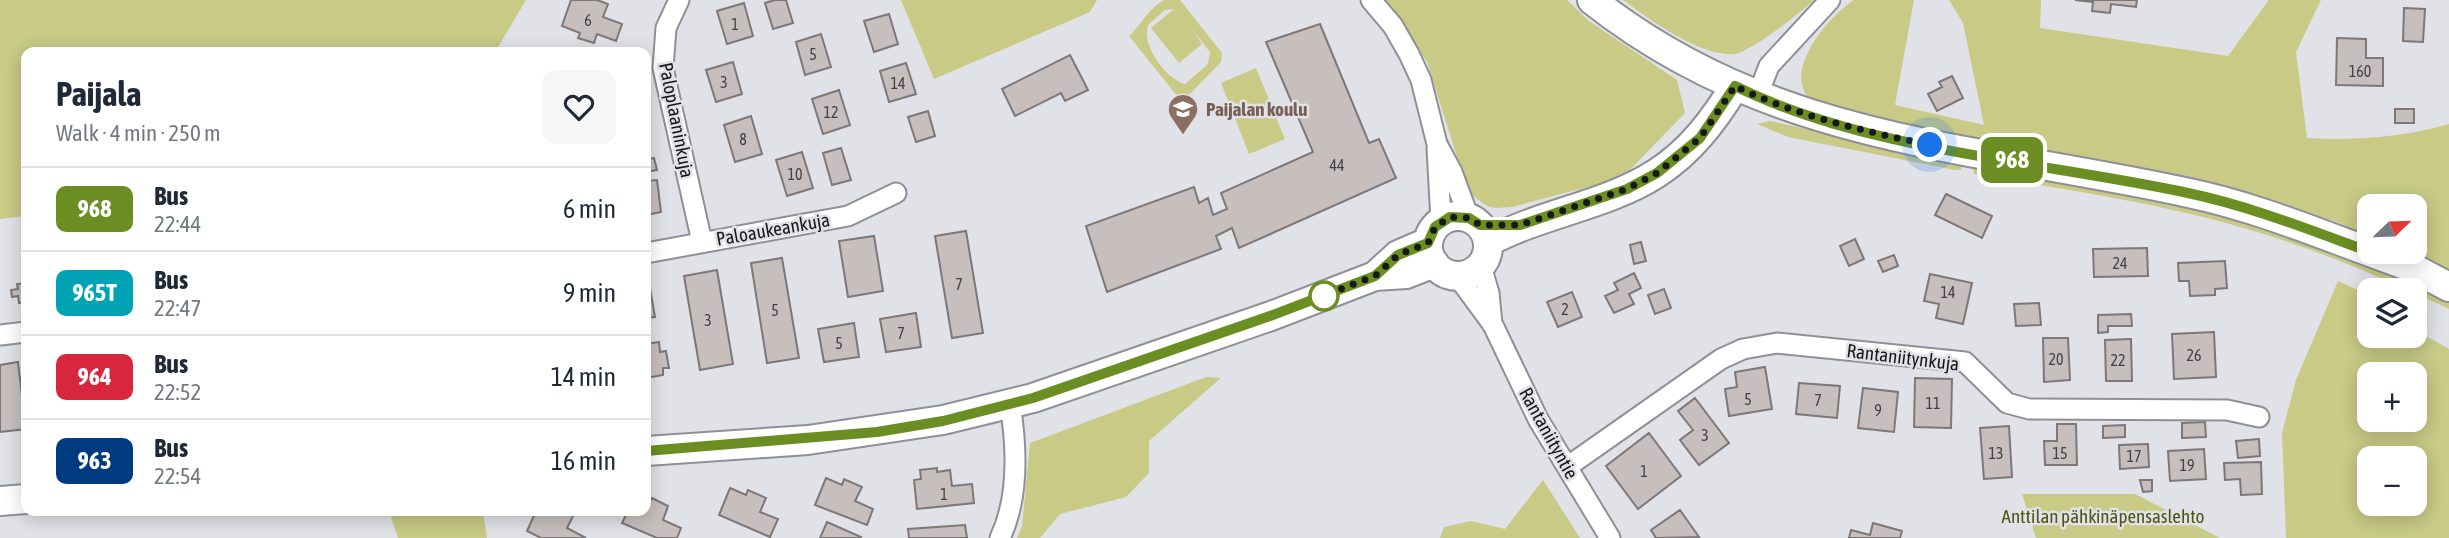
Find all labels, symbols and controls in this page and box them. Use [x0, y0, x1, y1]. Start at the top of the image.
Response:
house number: 6 [584, 11, 592, 29]
house number: 1 [731, 15, 739, 33]
house number: 5 [809, 45, 817, 63]
street label: Paloplaaninkuja [655, 61, 699, 179]
house number: 160 [2349, 62, 2371, 80]
button: heart [542, 70, 616, 144]
house number: 3 [720, 73, 728, 91]
house number: 14 [890, 74, 906, 92]
text: Paijala [56, 75, 141, 113]
school or university icon: Paijalan koulu [1166, 92, 1200, 136]
place label: Paijalan koulu [1206, 98, 1307, 120]
house number: 12 [823, 103, 839, 121]
text: Walk · 4 min · 250 m [56, 120, 220, 146]
your location [1912, 127, 1947, 162]
house number: 8 [739, 130, 747, 148]
line badge: 968 [1972, 137, 2052, 183]
text: 968 [1995, 146, 2029, 173]
house number: 44 [1329, 156, 1345, 174]
house number: 10 [787, 165, 803, 183]
text: Bus [154, 181, 188, 211]
text: 6 min [563, 194, 616, 224]
north arrow [2357, 194, 2427, 264]
map controls [2357, 194, 2427, 516]
text: 968 [78, 195, 111, 222]
street label: Paloaukeankuja [714, 208, 832, 250]
text: 22:44 [154, 211, 201, 237]
house number: 24 [2112, 254, 2128, 272]
text: Bus [154, 265, 188, 295]
house number: 7 [955, 275, 963, 293]
text: 9 min [563, 278, 616, 308]
button: layers [2357, 278, 2427, 348]
text: 965T [72, 279, 117, 306]
unlabelled marker [1309, 281, 1339, 311]
house number: 14 [1940, 283, 1956, 301]
text: 22:47 [154, 295, 201, 321]
house number: 2 [1561, 300, 1569, 318]
house number: 5 [771, 301, 779, 319]
house number: 3 [704, 311, 712, 329]
house number: 7 [897, 324, 905, 342]
house number: 5 [835, 334, 843, 352]
street label: Rantaniitynkuja [1846, 339, 1960, 375]
house number: 26 [2186, 346, 2202, 364]
text: Bus [154, 349, 188, 379]
house number: 20 [2048, 350, 2064, 368]
house number: 22 [2110, 351, 2126, 369]
text: 14 min [551, 362, 616, 392]
button: + [2357, 362, 2427, 432]
text: 964 [78, 363, 111, 390]
text: 22:52 [154, 379, 201, 405]
street label: Rantaniityntie [1515, 384, 1583, 482]
house number: 5 [1744, 390, 1752, 408]
house number: 7 [1814, 391, 1822, 409]
house number: 11 [1925, 394, 1941, 412]
house number: 9 [1874, 401, 1882, 419]
house number: 3 [1701, 426, 1709, 444]
text: Bus [154, 433, 188, 463]
house number: 13 [1988, 444, 2004, 462]
house number: 15 [2052, 444, 2068, 462]
text: 16 min [551, 446, 616, 476]
button: − [2357, 446, 2427, 516]
text: 963 [78, 447, 111, 474]
house number: 17 [2126, 447, 2142, 465]
house number: 19 [2179, 456, 2195, 474]
house number: 1 [1640, 462, 1648, 480]
text: 22:54 [154, 463, 201, 489]
house number: 1 [940, 485, 948, 503]
park label: Anttilan pähkinäpensaslehto [2002, 505, 2204, 527]

